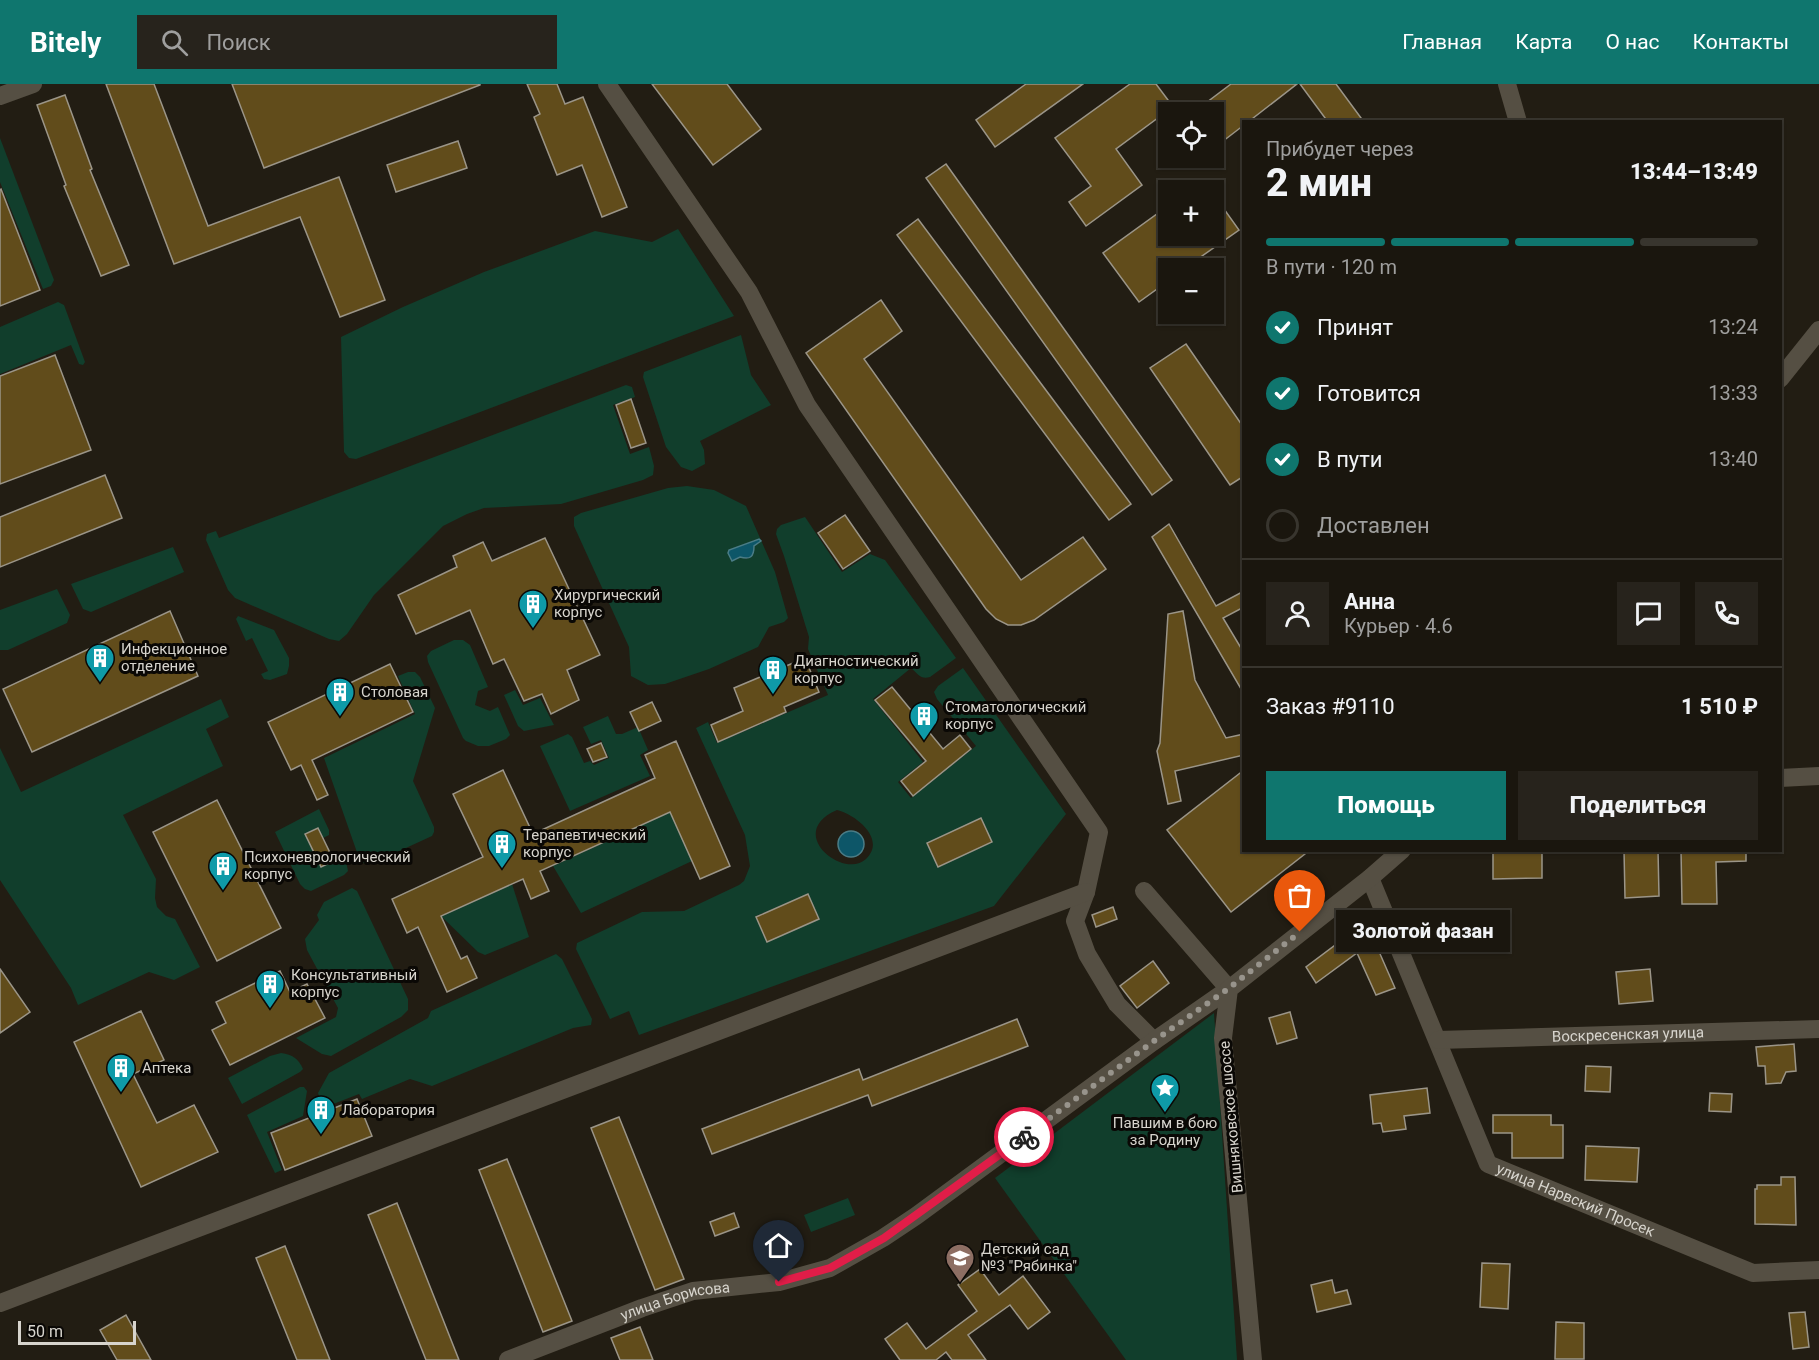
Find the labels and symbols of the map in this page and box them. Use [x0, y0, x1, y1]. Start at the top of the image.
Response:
place label: Хирургический корпус [554, 586, 660, 621]
building icon: Хирургический корпус [517, 588, 549, 630]
place label: Инфекционное отделение [121, 640, 227, 675]
building icon: Инфекционное отделение [84, 642, 116, 684]
place label: Диагностический корпус [794, 652, 919, 687]
building icon: Диагностический корпус [757, 654, 789, 696]
building icon: Столовая [324, 676, 356, 718]
place label: Столовая [361, 683, 428, 701]
place label: Стоматологический корпус [945, 698, 1086, 733]
building icon: Стоматологический корпус [908, 700, 940, 742]
place label: Терапевтический корпус [523, 826, 646, 861]
building icon: Терапевтический корпус [486, 828, 518, 870]
place label: Психоневрологический корпус [244, 848, 411, 883]
building icon: Психоневрологический корпус [207, 850, 239, 892]
pin [1274, 870, 1325, 932]
callout: Золотой фазан [1336, 911, 1510, 953]
place label: Консультативный корпус [291, 966, 417, 1001]
building icon: Консультативный корпус [254, 968, 286, 1010]
street label: Воскресенская улица [1552, 1023, 1704, 1046]
street label: Вишняковское шоссе [1215, 1040, 1247, 1194]
building icon: Аптека [105, 1052, 137, 1094]
place label: Аптека [142, 1059, 191, 1077]
place icon: Павшим в бою за Родину [1149, 1072, 1181, 1114]
building icon: Лаборатория [305, 1094, 337, 1136]
place label: Лаборатория [342, 1101, 435, 1119]
courier [994, 1107, 1054, 1167]
place label: Павшим в бою за Родину [1113, 1114, 1217, 1149]
street label: улица Нарвский Просек [1494, 1159, 1657, 1241]
pin [753, 1220, 804, 1282]
place label: Детский сад №3 "Рябинка" [981, 1240, 1077, 1275]
school or university icon: Детский сад №3 "Рябинка" [944, 1242, 976, 1284]
street label: улица Борисова [618, 1278, 731, 1324]
scale bar [18, 1318, 136, 1346]

